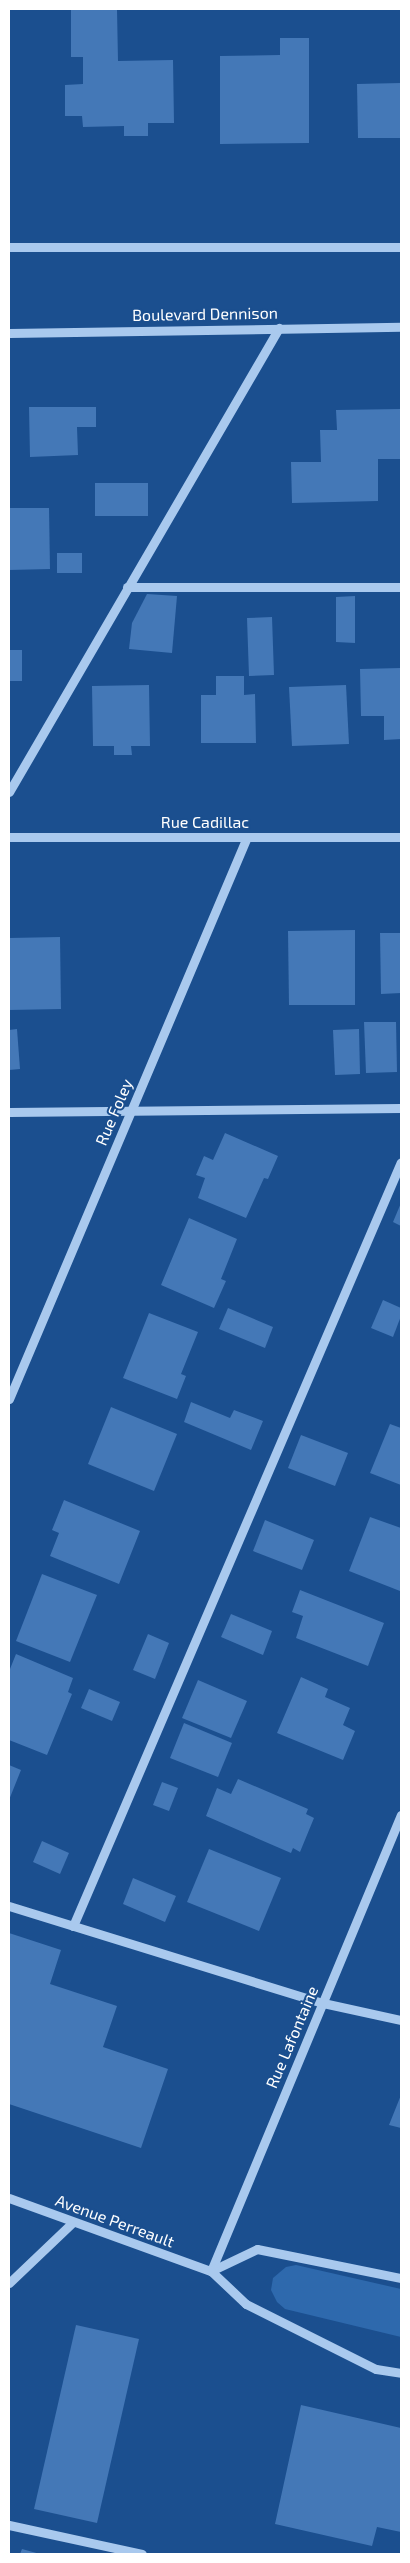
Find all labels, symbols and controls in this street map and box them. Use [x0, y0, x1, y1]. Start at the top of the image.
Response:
street label: Boulevard Dennison [132, 303, 278, 325]
street label: Rue Cadillac [161, 812, 249, 832]
street label: Rue Foley [91, 1076, 137, 1148]
street label: Rue Lafontaine [262, 1983, 322, 2091]
street label: Avenue Perreault [53, 2191, 177, 2251]

